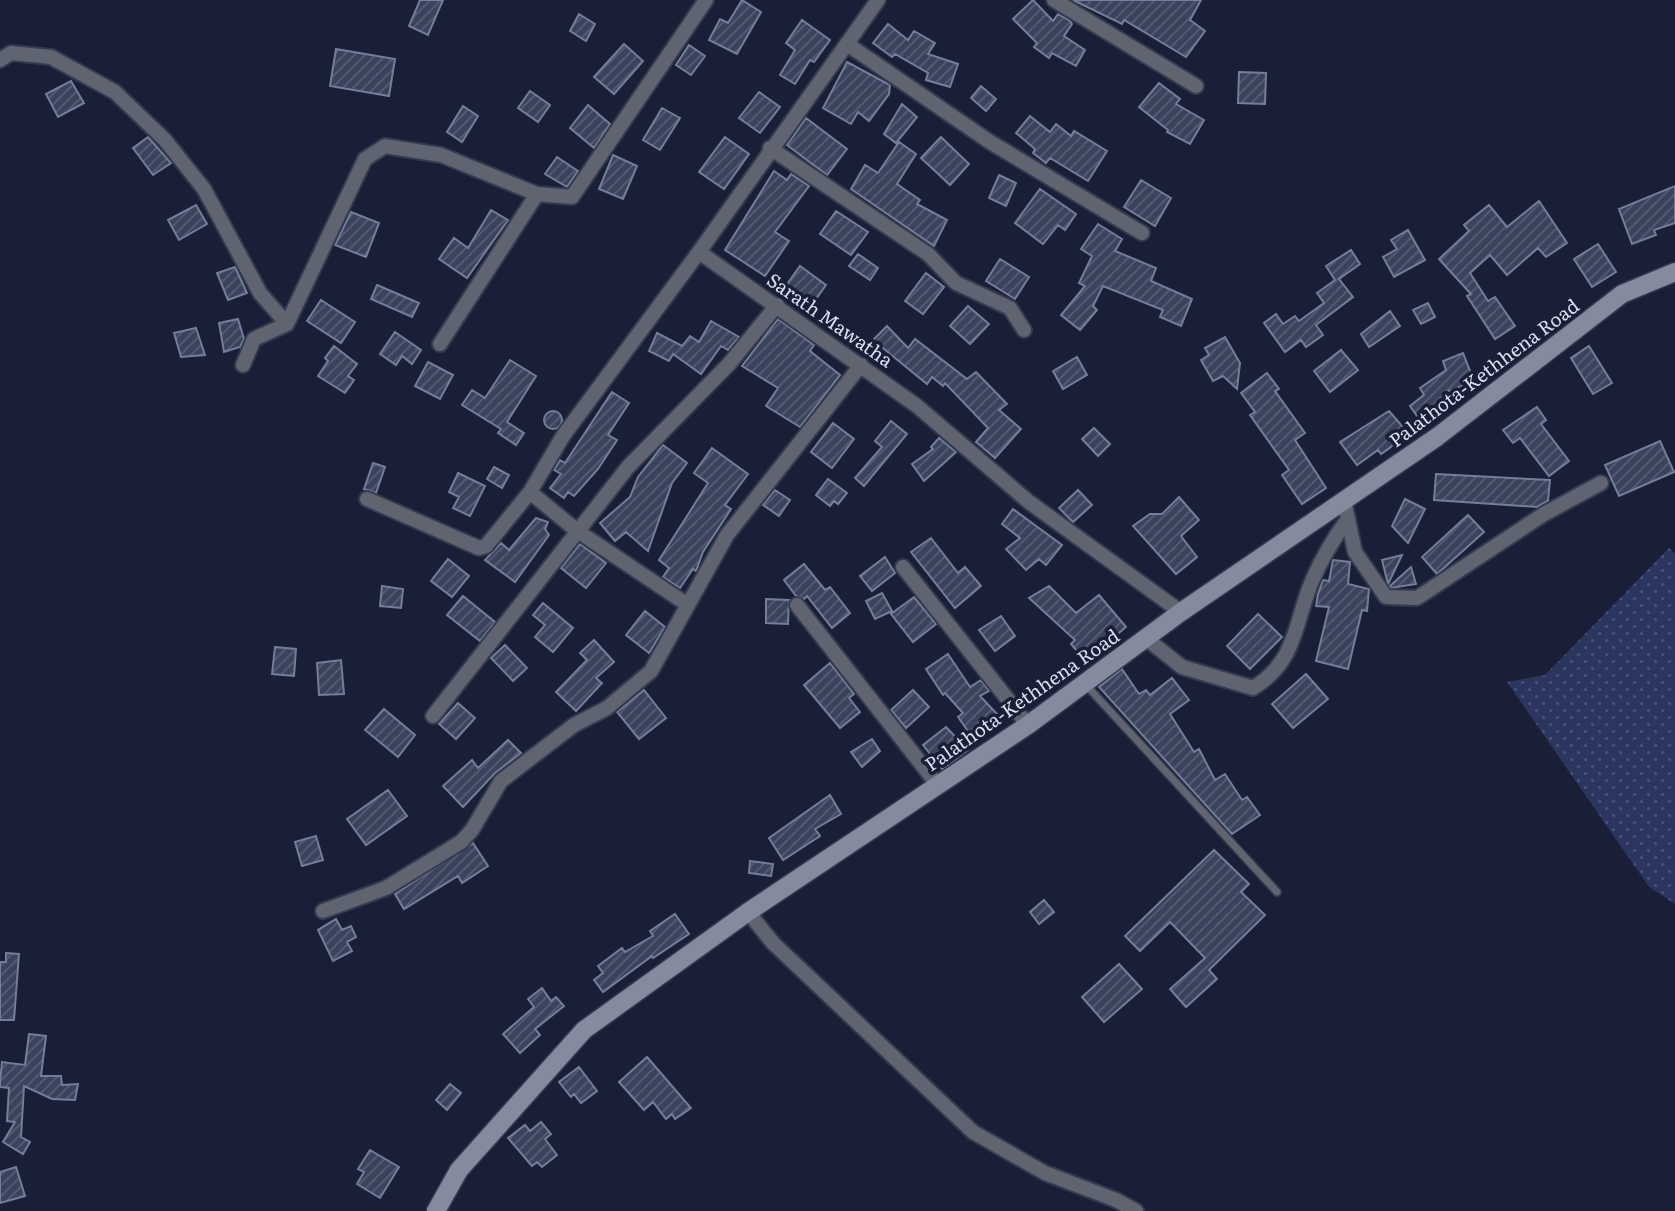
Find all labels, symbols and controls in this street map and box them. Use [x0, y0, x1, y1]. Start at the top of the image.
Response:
street label: Sarath Mawatha [762, 265, 900, 374]
street label: Palathota-Kethhena Road [1382, 291, 1585, 453]
street label: Palathota-Kethhena Road [918, 621, 1125, 777]

